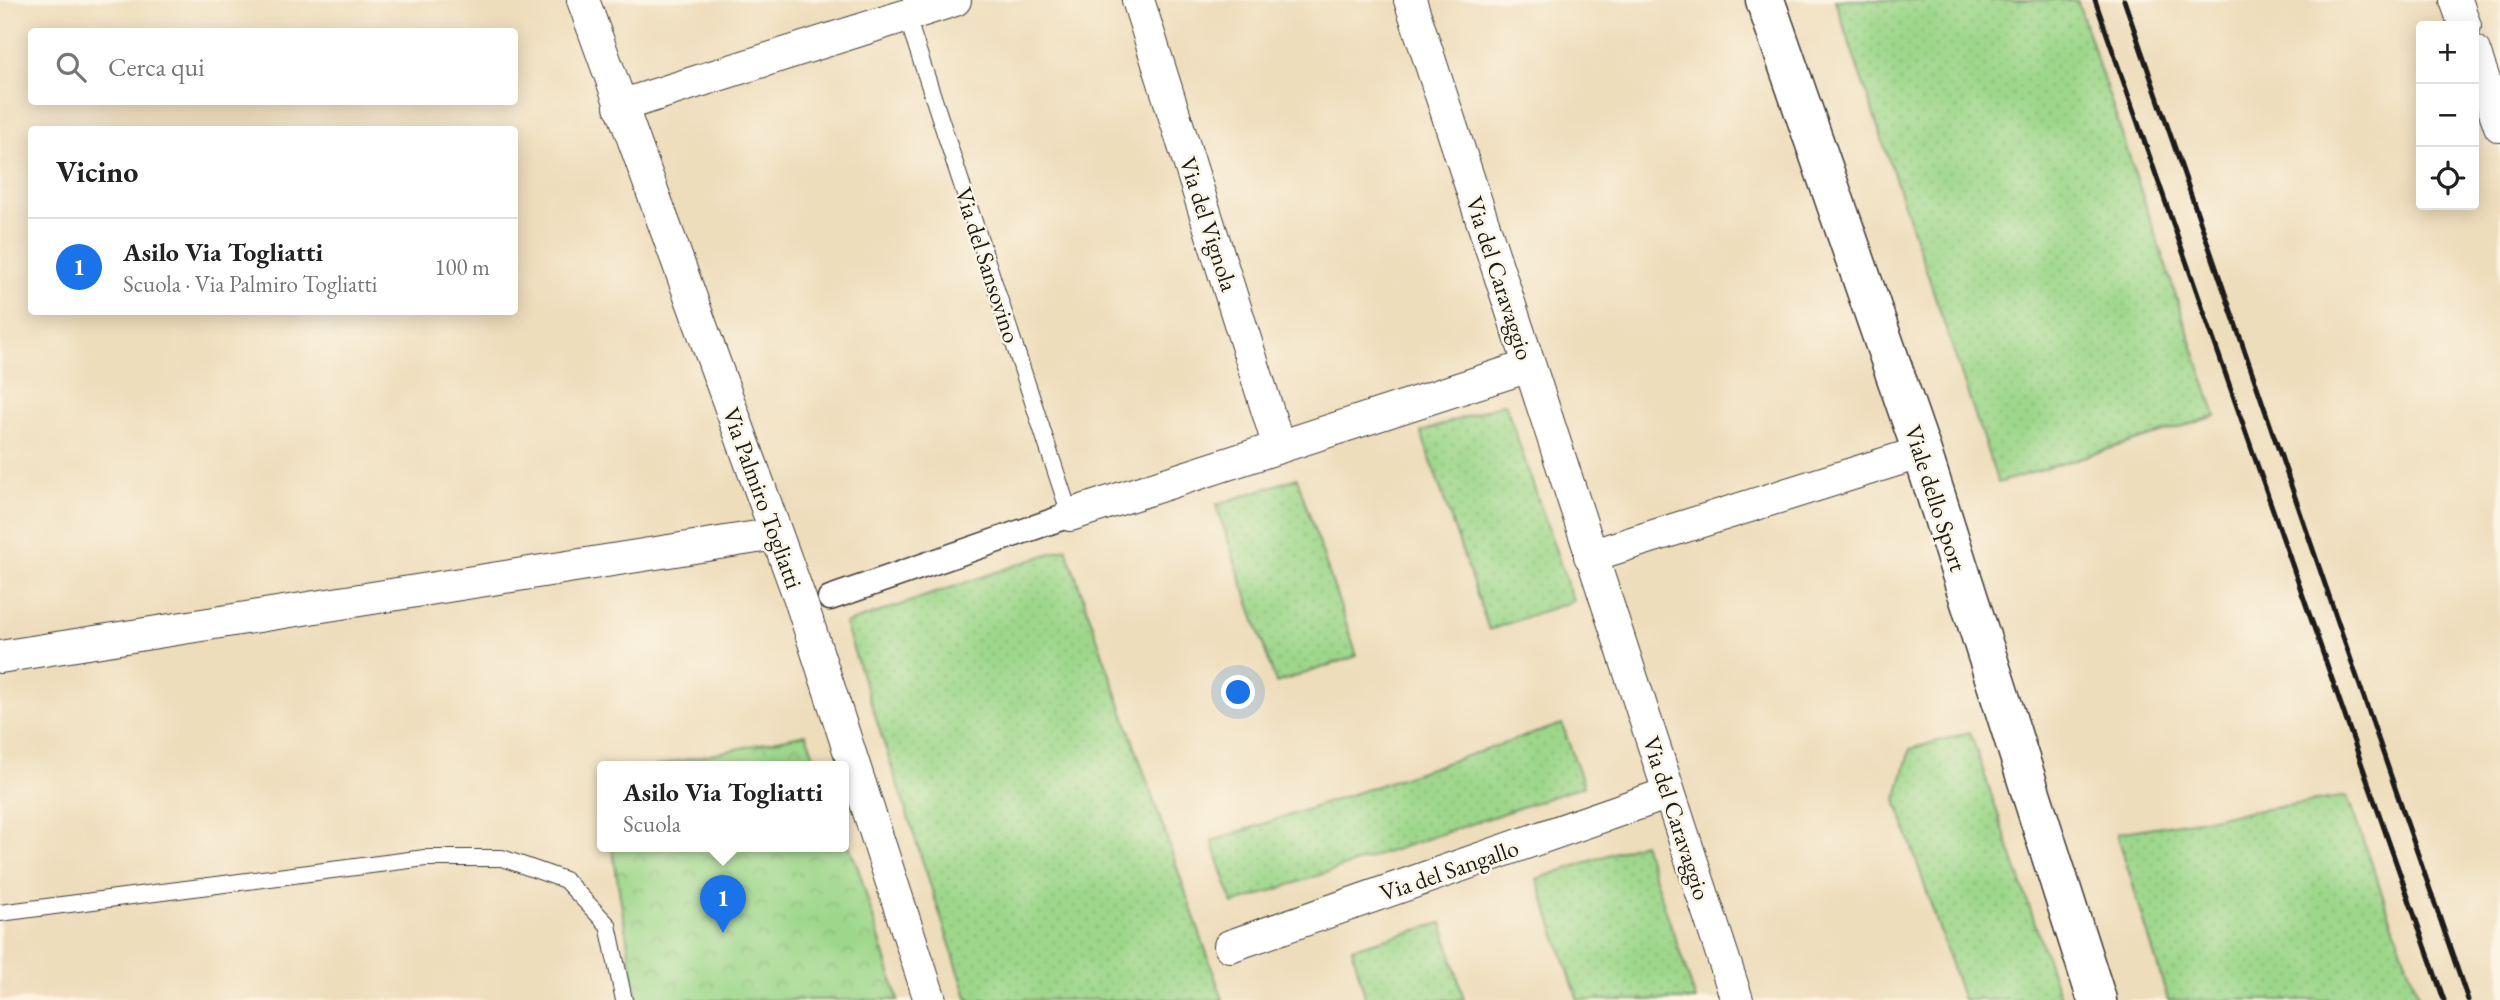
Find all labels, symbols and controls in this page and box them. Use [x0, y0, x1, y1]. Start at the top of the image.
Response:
map controls [2416, 21, 2479, 210]
button: + [2416, 21, 2479, 84]
search box [28, 28, 518, 105]
icon: search [52, 48, 90, 86]
text: Cerca qui [108, 50, 205, 84]
button: − [2416, 84, 2479, 147]
button: locate [2416, 147, 2479, 210]
text: Vicino [56, 152, 138, 191]
street label: Via del Vignola [1173, 153, 1245, 296]
street label: Via del Sansovino [948, 183, 1028, 347]
street label: Via del Caravaggio [1459, 192, 1541, 364]
text: Asilo Via Togliatti [123, 235, 323, 269]
text: 1 [73, 252, 85, 282]
text: 100 m [434, 252, 490, 282]
text: Scuola · Via Palmiro Togliatti [123, 269, 377, 299]
street label: Via Palmiro Togliatti [716, 403, 810, 593]
street label: Viale dello Sport [1898, 421, 1974, 575]
your location [1221, 675, 1255, 709]
street label: Via del Caravaggio [1636, 732, 1718, 904]
popup [597, 761, 849, 852]
text: Asilo Via Togliatti [623, 775, 823, 809]
text: Scuola [623, 809, 681, 839]
street label: Via del Sangallo [1375, 832, 1523, 908]
pin: 1 [700, 875, 746, 933]

